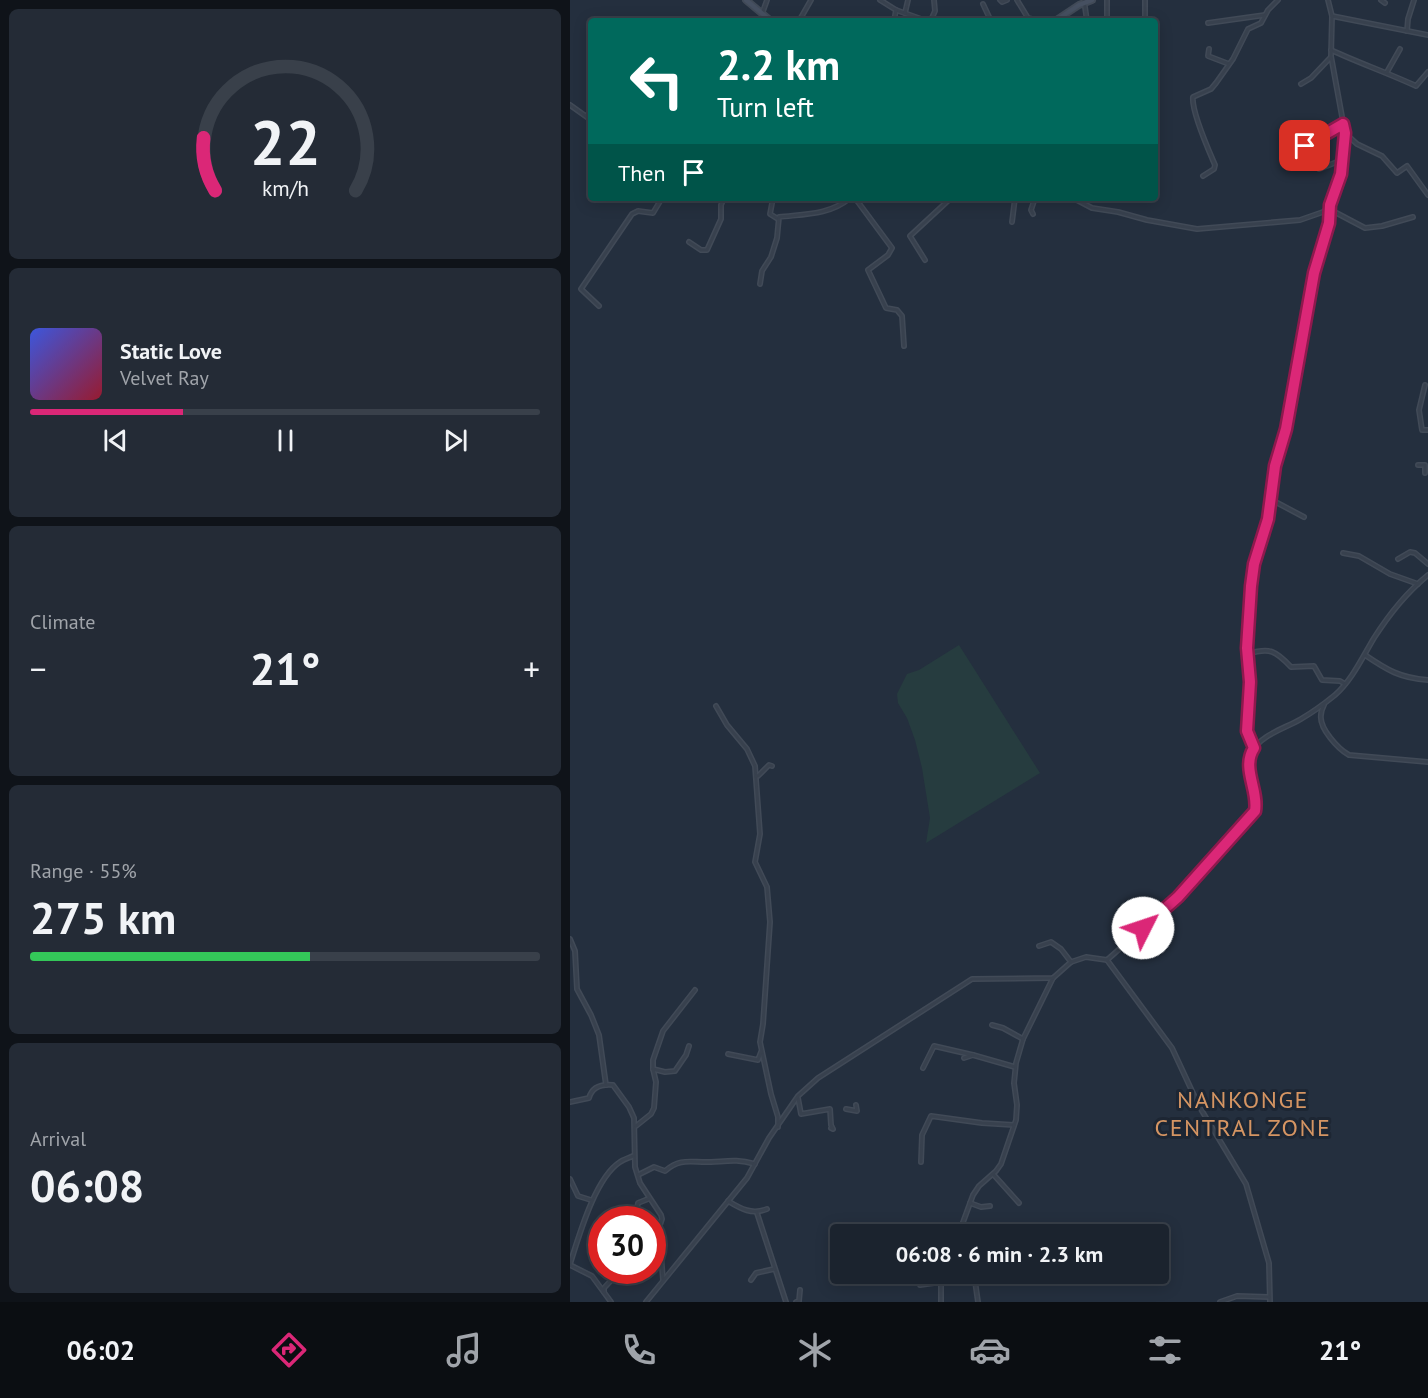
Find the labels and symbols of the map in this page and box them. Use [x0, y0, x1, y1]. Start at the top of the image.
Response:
pin [1279, 120, 1330, 171]
position arrow [1111, 896, 1175, 960]
district label: NANKONGE CENTRAL ZONE [1155, 1084, 1331, 1143]
speed limit sign: 30 [588, 1206, 666, 1284]

